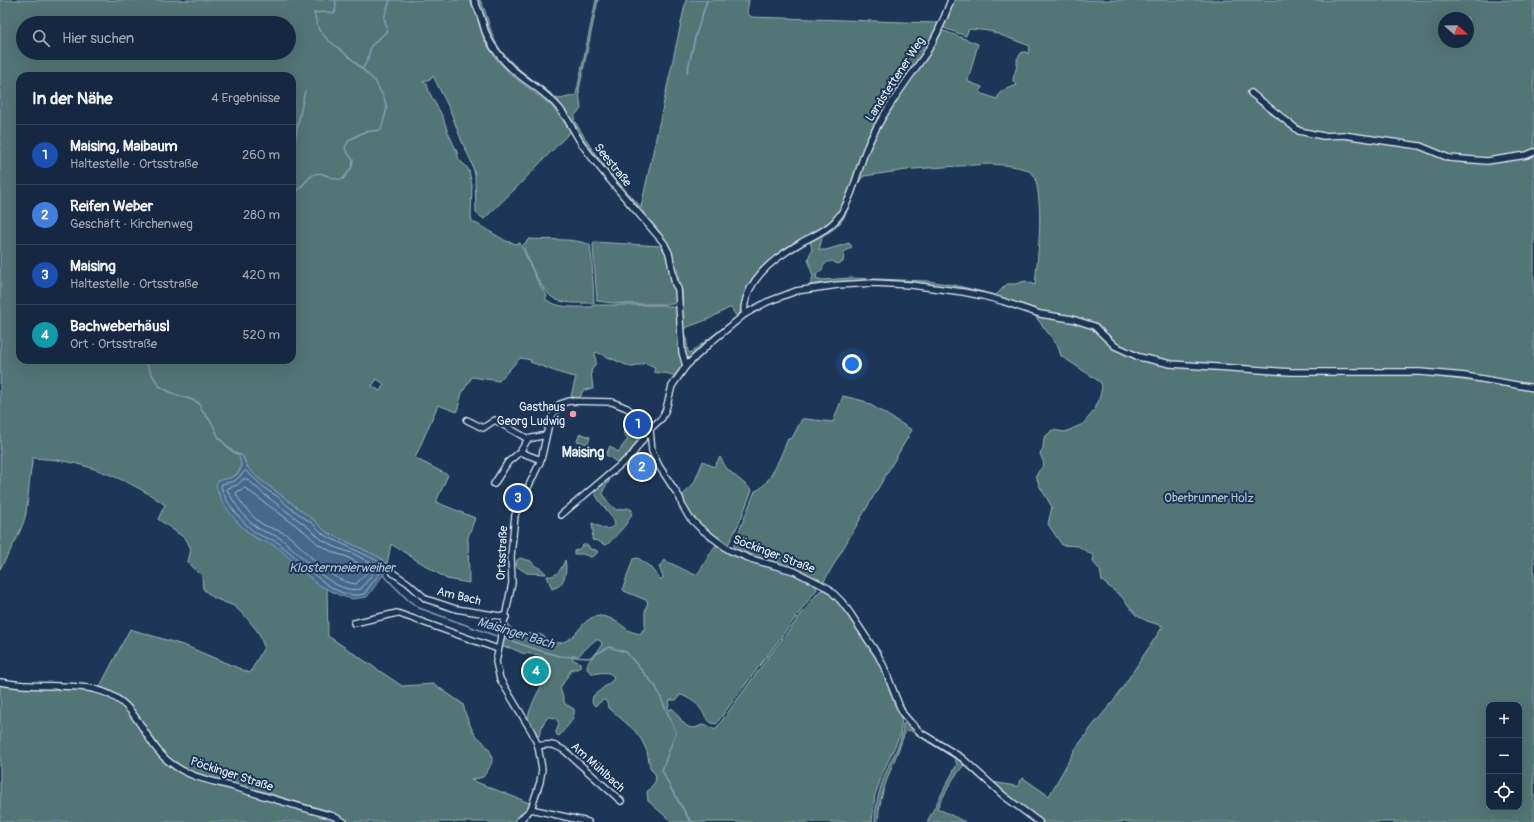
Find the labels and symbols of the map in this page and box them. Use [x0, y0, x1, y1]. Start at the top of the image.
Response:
north arrow [1438, 12, 1474, 48]
street label: Landstettener Weg [862, 34, 928, 124]
street label: Seestraße [591, 141, 635, 190]
your location [842, 354, 862, 374]
place label: Gasthaus Georg Ludwig [497, 400, 566, 429]
marker: Gasthaus Georg Ludwig [568, 409, 578, 419]
pin: 1 [625, 409, 651, 439]
district label: Maising [562, 444, 604, 461]
pin: 2 [629, 452, 655, 482]
pin: 3 [505, 483, 531, 513]
park label: Oberbrunner Holz [1164, 491, 1254, 506]
street label: Ortsstraße [494, 525, 511, 581]
street label: Söckinger Straße [731, 532, 817, 577]
water label: Klostermeierweiher [289, 560, 397, 576]
street label: Am Bach [435, 584, 483, 609]
water label: Maisinger Bach [475, 614, 557, 653]
pin: 4 [523, 656, 549, 686]
street label: Am Mühlbach [568, 739, 628, 796]
street label: Pöckinger Straße [189, 754, 275, 795]

